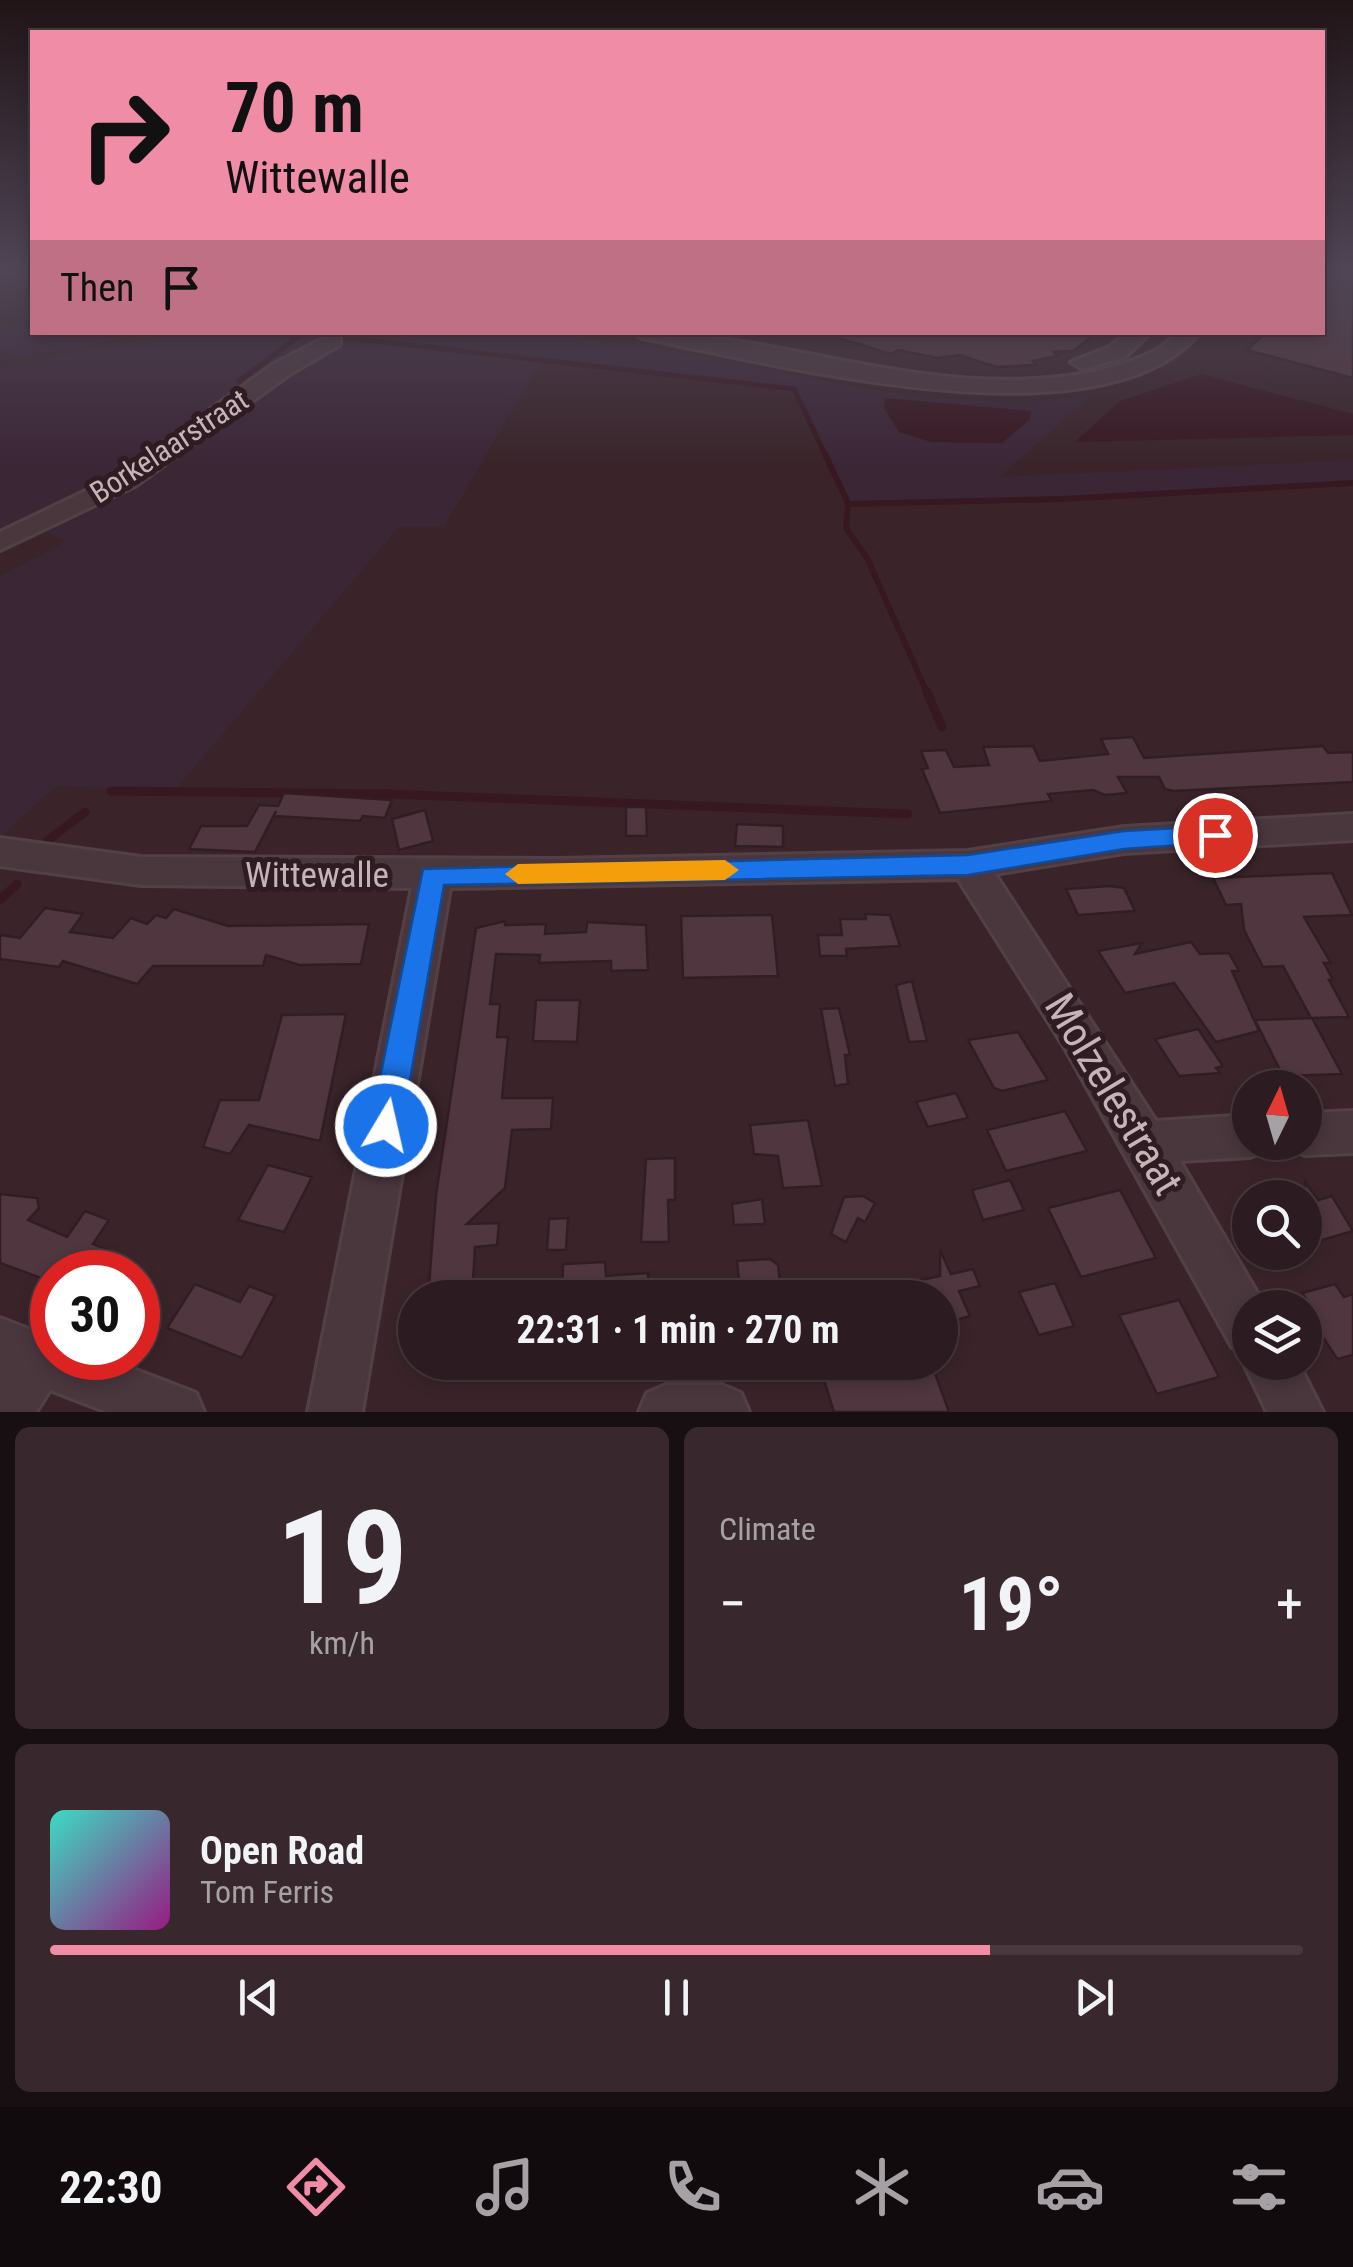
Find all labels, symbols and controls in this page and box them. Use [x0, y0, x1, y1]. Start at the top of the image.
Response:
text: 70 m [225, 67, 364, 149]
icon: right [60, 70, 190, 200]
text: Wittewalle [225, 151, 410, 204]
icon: arrive [154, 260, 209, 315]
text: Then [60, 266, 134, 310]
street label: Borkelaarstraat [83, 382, 255, 510]
pin [1173, 793, 1258, 878]
icon: arrive [1188, 808, 1243, 863]
street label: Wittewalle [245, 855, 389, 896]
street label: Molzelestraat [1035, 985, 1193, 1203]
north arrow [1232, 1070, 1322, 1160]
map controls [1232, 1070, 1322, 1380]
position arrow [334, 1074, 438, 1178]
button: search [1232, 1180, 1322, 1270]
speed limit sign: 30 [30, 1250, 160, 1380]
button: layers [1232, 1290, 1322, 1380]
text: 22:31 · 1 min · 270 m [517, 1308, 839, 1352]
text: 19 [276, 1482, 408, 1635]
text: Climate [719, 1510, 816, 1548]
text: 19° [959, 1560, 1064, 1648]
text: − [719, 1572, 747, 1636]
text: + [1276, 1572, 1303, 1636]
text: km/h [309, 1624, 375, 1662]
text: Open Road [200, 1829, 364, 1873]
text: Tom Ferris [200, 1873, 334, 1911]
icon: previous [231, 1970, 286, 2025]
icon: pause [649, 1970, 704, 2025]
icon: next [1067, 1970, 1122, 2025]
icon: directions [281, 2152, 351, 2222]
icon: music [470, 2152, 540, 2222]
icon: phone [658, 2152, 728, 2222]
icon: climate [847, 2152, 917, 2222]
icon: car [1035, 2152, 1105, 2222]
icon: filters [1224, 2152, 1294, 2222]
text: 22:30 [59, 2161, 163, 2214]

